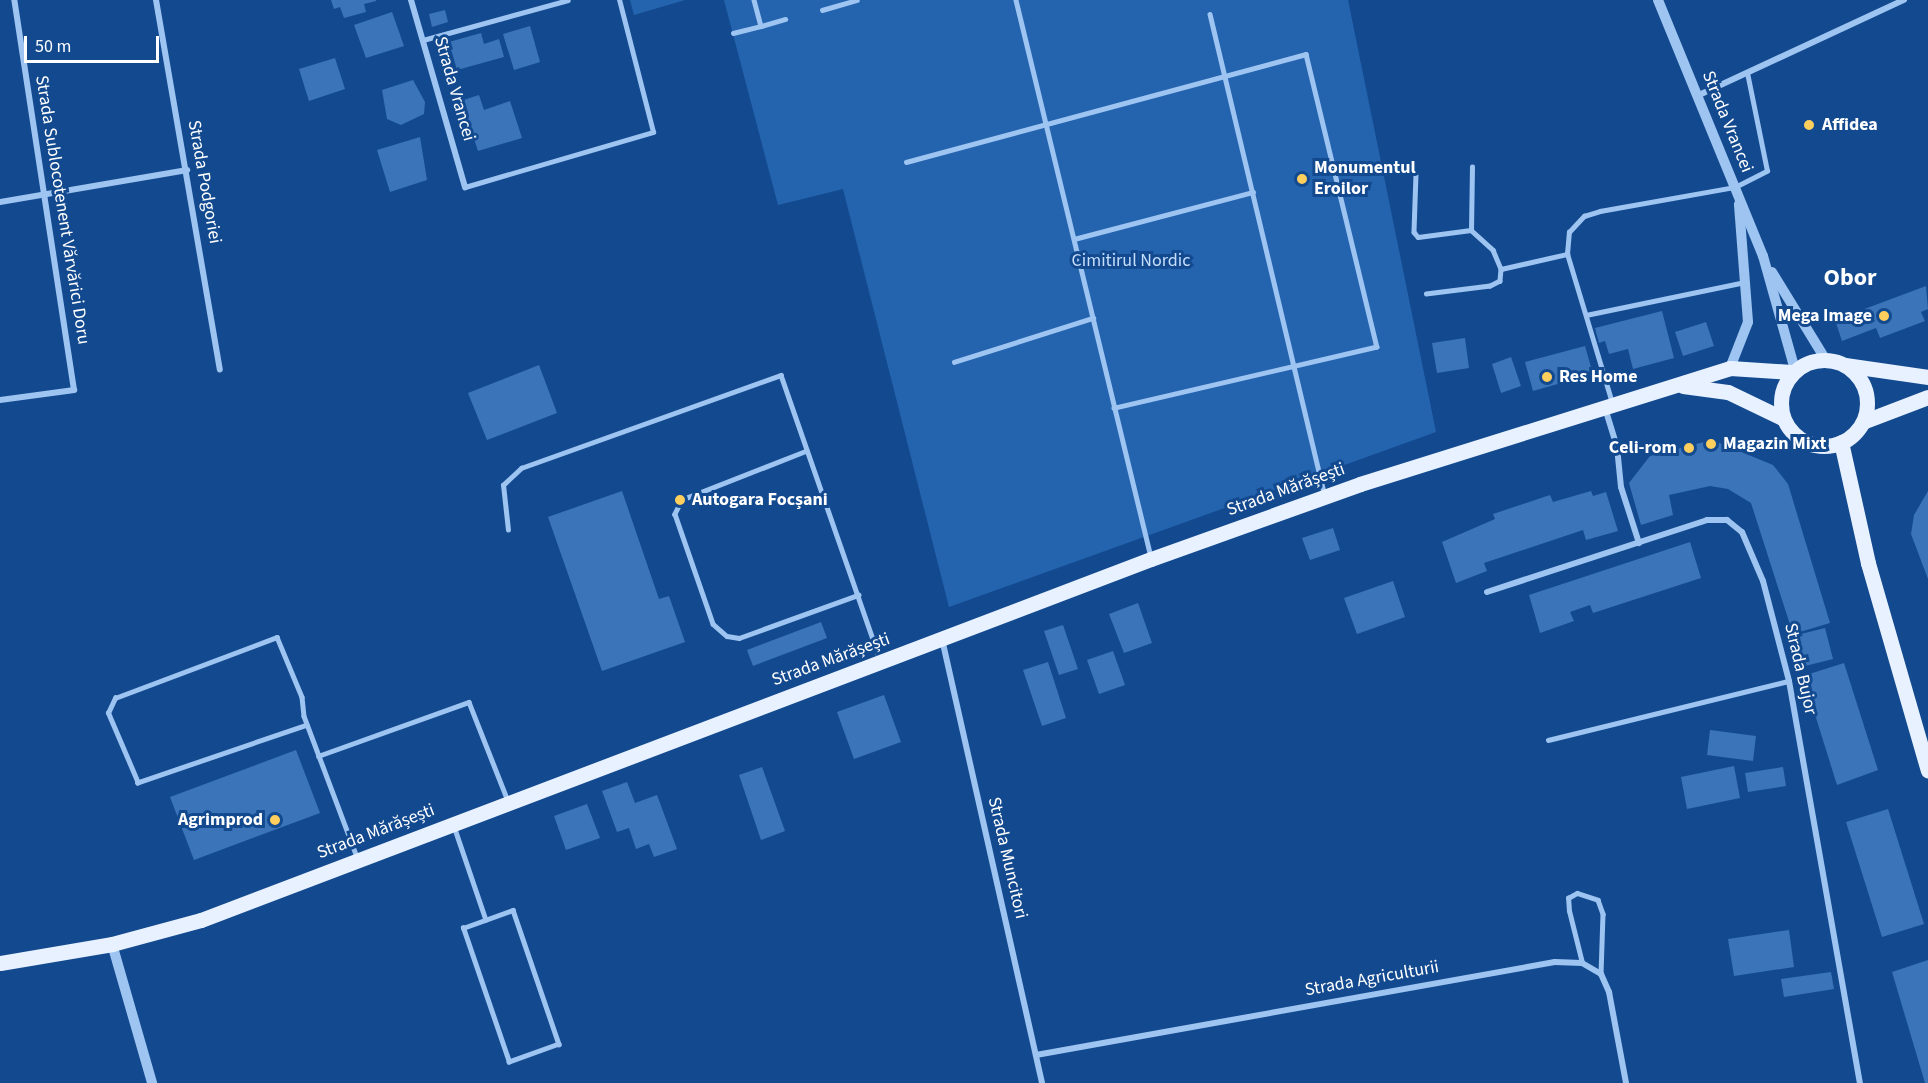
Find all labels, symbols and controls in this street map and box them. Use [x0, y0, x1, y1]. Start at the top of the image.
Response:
scale bar [27, 24, 162, 62]
text: 50 m [35, 34, 71, 59]
street label: Strada Vrancei [429, 34, 479, 144]
street label: Strada Vrancei [1697, 68, 1757, 176]
street label: Strada Sublocotenent Vărvărici Doru [30, 74, 94, 346]
place label: Affidea [1822, 114, 1878, 136]
marker: Affidea [1800, 116, 1818, 134]
street label: Strada Podgoriei [183, 119, 225, 245]
place label: Monumentul Eroilor [1314, 158, 1416, 201]
marker: Monumentul Eroilor [1295, 172, 1309, 186]
park label: Cimitirul Nordic [1072, 250, 1190, 272]
district label: Obor [1823, 264, 1877, 292]
place label: Mega Image [1778, 305, 1872, 327]
marker: Mega Image [1877, 309, 1891, 323]
place label: Res Home [1559, 366, 1638, 388]
marker: Res Home [1540, 370, 1554, 384]
place label: Magazin Mixt [1723, 433, 1826, 455]
place label: Celi-rom [1609, 437, 1677, 459]
marker: Magazin Mixt [1704, 437, 1718, 451]
marker: Celi-rom [1682, 441, 1696, 455]
street label: Strada Mărășești [1224, 459, 1348, 521]
place label: Autogara Focșani [692, 489, 828, 511]
marker: Autogara Focșani [673, 493, 687, 507]
street label: Strada Bujor [1779, 621, 1821, 717]
street label: Strada Mărășești [769, 629, 893, 691]
street label: Strada Muncitori [982, 795, 1032, 921]
street label: Strada Mărășești [314, 800, 438, 864]
place label: Agrimprod [178, 809, 263, 831]
marker: Agrimprod [268, 813, 282, 827]
street label: Strada Agriculturii [1303, 957, 1441, 1001]

